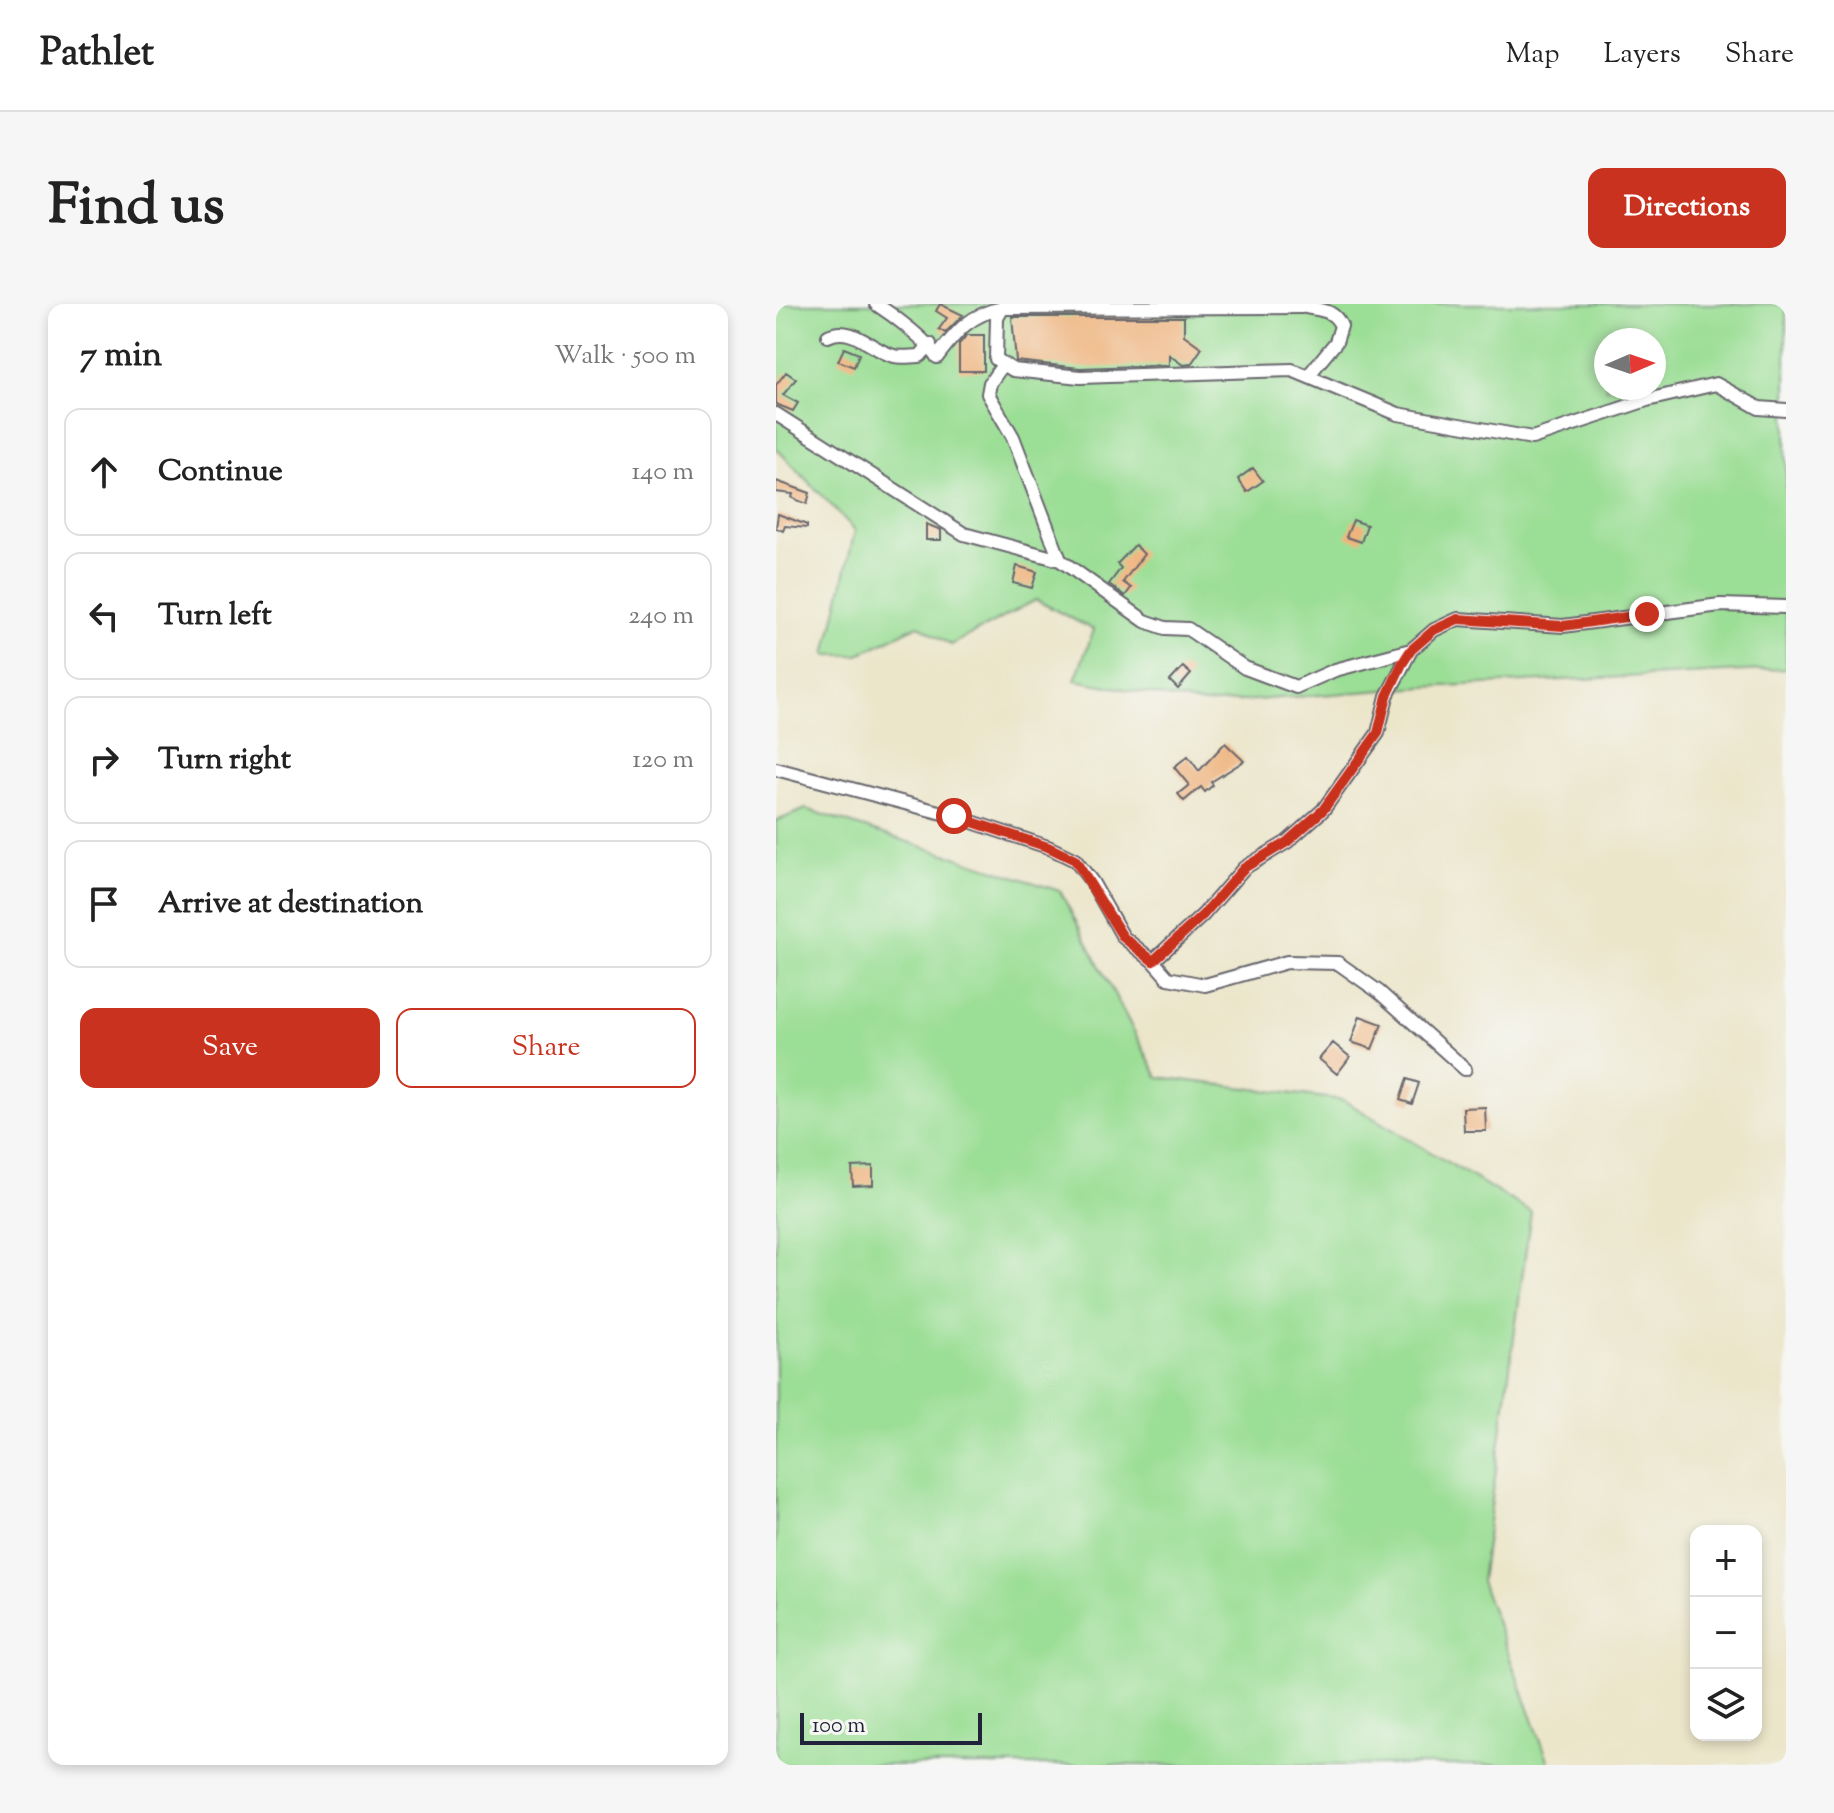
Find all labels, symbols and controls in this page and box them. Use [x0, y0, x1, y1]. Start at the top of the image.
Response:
text: Pathlet [40, 28, 154, 82]
text: Map [1506, 35, 1559, 75]
text: Layers [1603, 35, 1681, 75]
text: Share [1725, 35, 1794, 75]
text: Find us [48, 168, 224, 249]
button: Directions [1588, 168, 1786, 248]
north arrow [1594, 328, 1666, 400]
text: 7 min [80, 332, 162, 381]
text: Walk · 500 m [554, 338, 696, 375]
icon: ahead [82, 450, 126, 494]
text: Continue [158, 451, 283, 494]
text: 140 m [631, 454, 694, 491]
icon: left [82, 594, 126, 638]
text: Turn left [158, 595, 272, 638]
route end [1629, 596, 1665, 632]
text: 240 m [628, 598, 694, 635]
icon: right [82, 738, 126, 782]
text: Turn right [158, 739, 291, 782]
text: 120 m [632, 742, 694, 779]
route start [936, 798, 972, 834]
icon: arrive [82, 882, 126, 926]
text: Arrive at destination [158, 883, 423, 926]
button: Save [80, 1008, 380, 1088]
button: Share [396, 1008, 696, 1088]
map controls [1690, 1525, 1762, 1741]
button: + [1690, 1525, 1762, 1597]
button: − [1690, 1597, 1762, 1669]
button: layers [1690, 1669, 1762, 1741]
scale bar [800, 1709, 982, 1745]
text: 100 m [812, 1711, 865, 1743]

